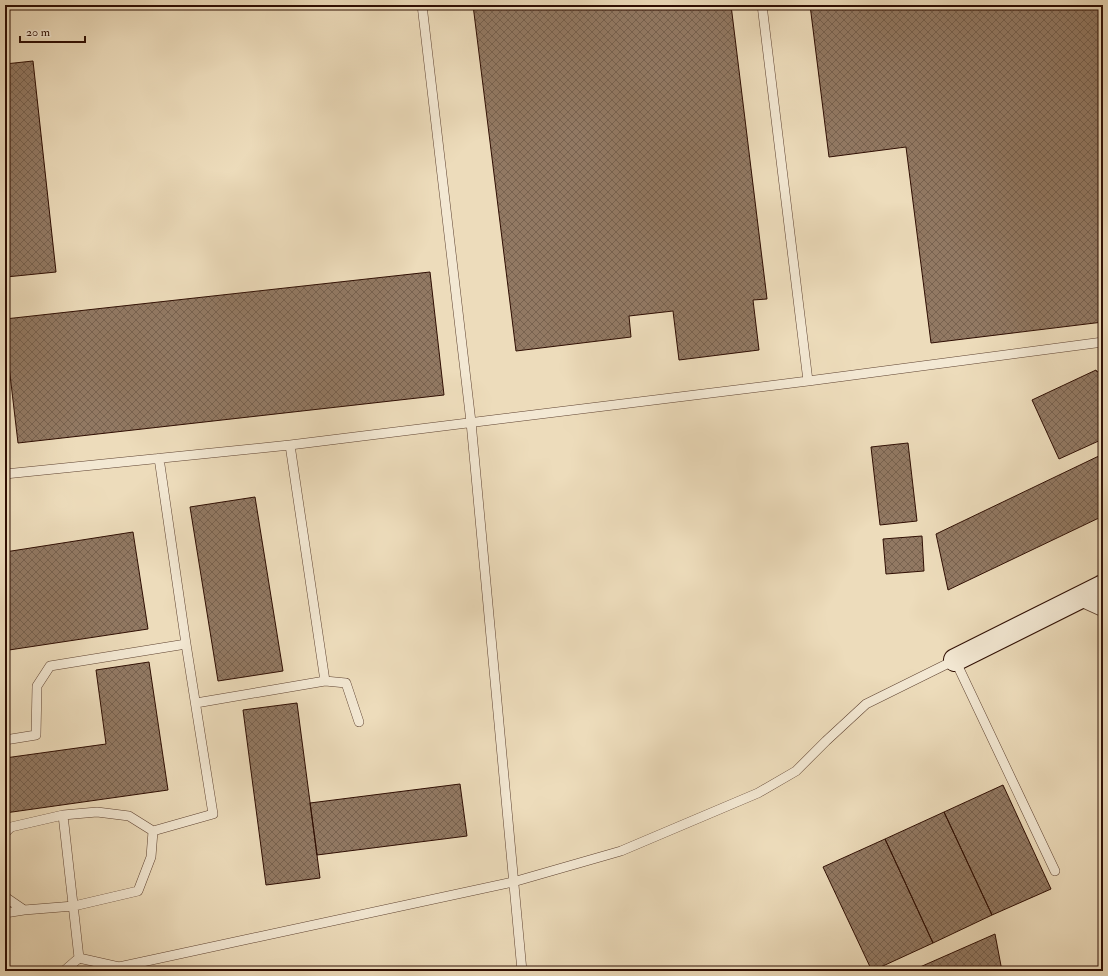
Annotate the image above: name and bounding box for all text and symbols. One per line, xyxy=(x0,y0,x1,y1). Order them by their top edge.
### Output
scale bar xyxy=(20,18,85,44)
text: 20 m xyxy=(26,25,51,40)

